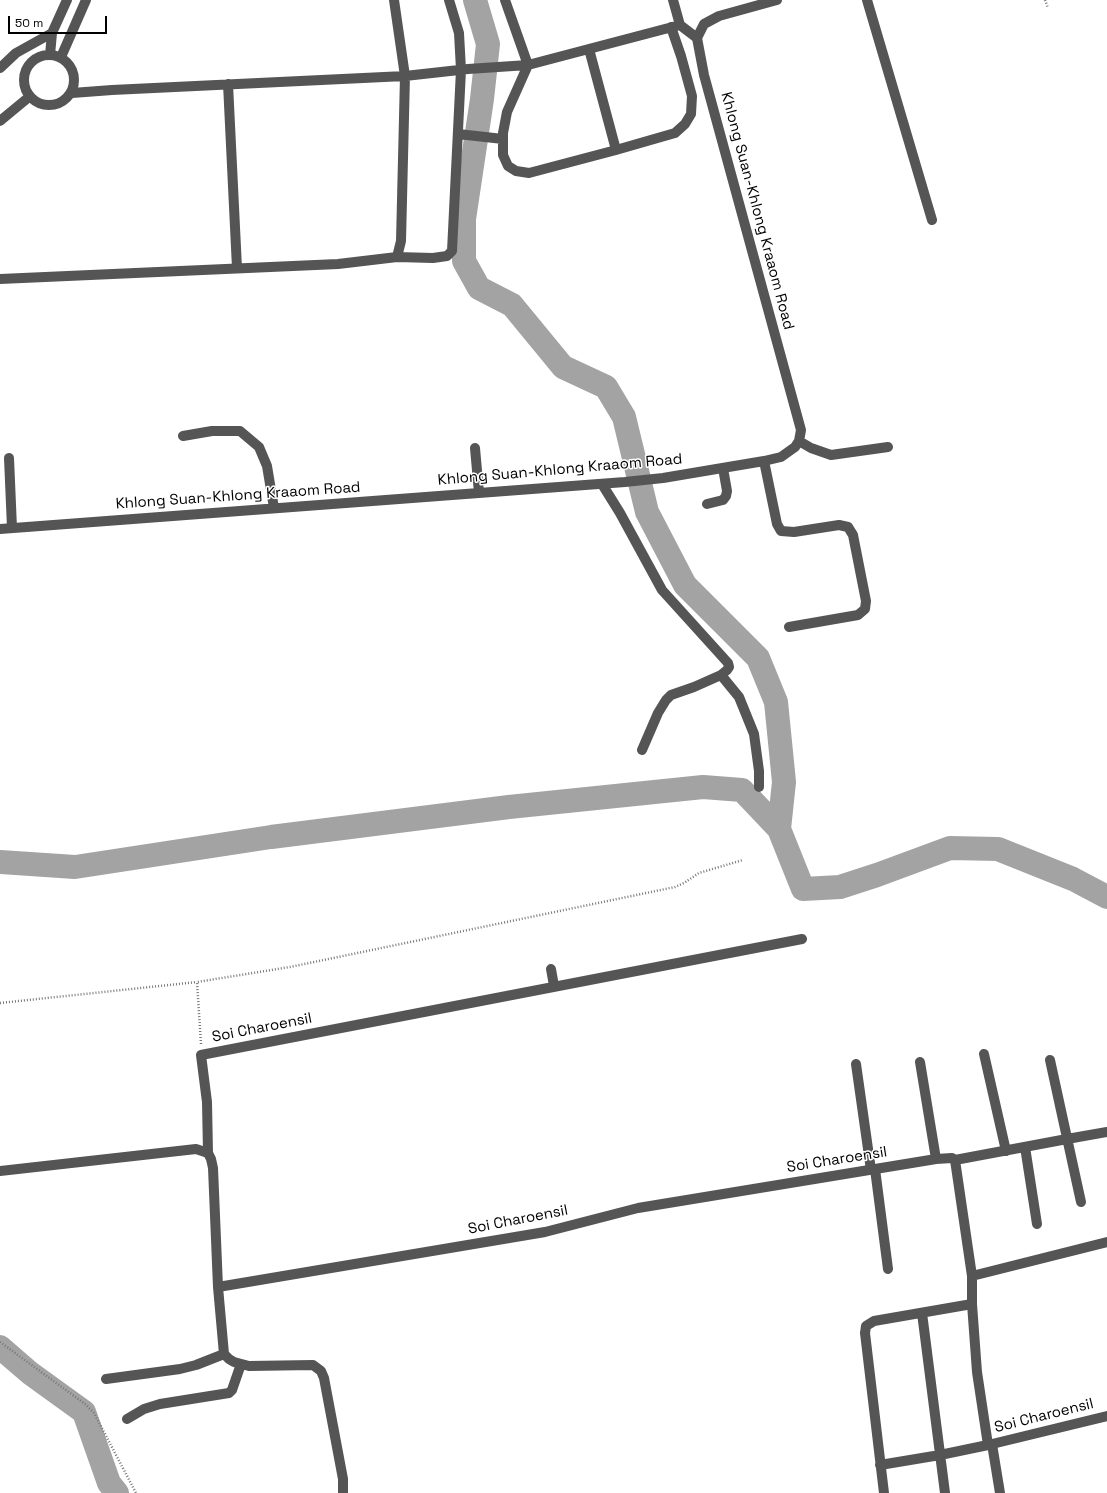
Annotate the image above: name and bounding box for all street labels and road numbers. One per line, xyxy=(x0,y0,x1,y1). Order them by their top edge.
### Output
street label: Khlong Suan-Khlong Kraaom Road xyxy=(717,90,797,332)
street label: Khlong Suan-Khlong Kraaom Road xyxy=(437,450,683,490)
street label: Khlong Suan-Khlong Kraaom Road xyxy=(115,478,361,514)
street label: Soi Charoensil xyxy=(210,1009,314,1047)
street label: Soi Charoensil xyxy=(786,1143,888,1177)
street label: Soi Charoensil xyxy=(466,1201,570,1239)
street label: Soi Charoensil xyxy=(993,1395,1095,1437)

